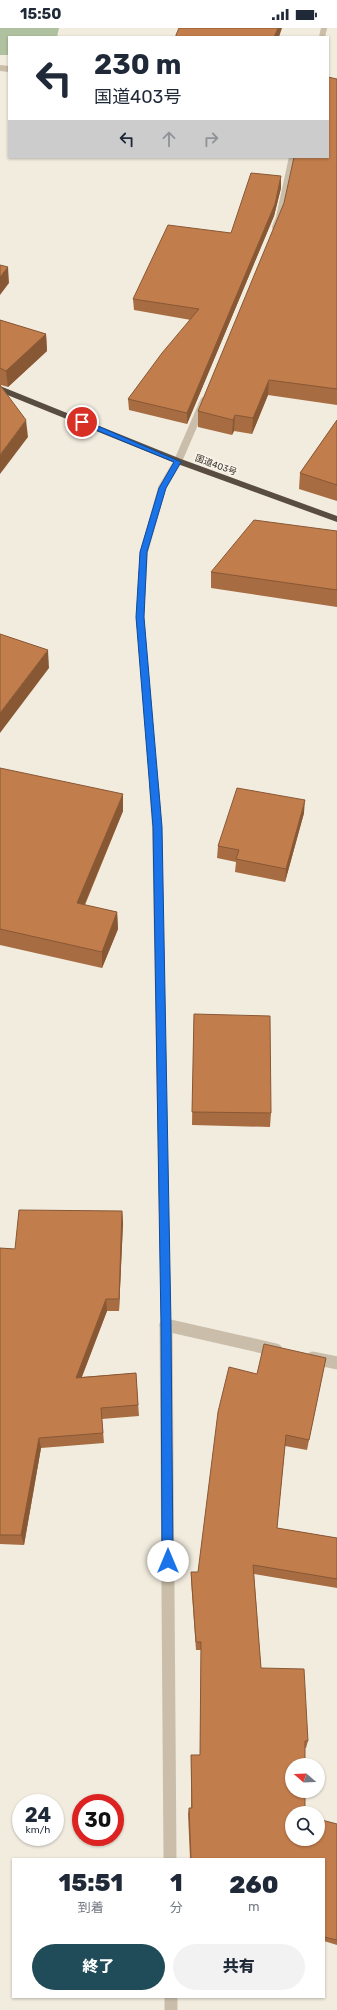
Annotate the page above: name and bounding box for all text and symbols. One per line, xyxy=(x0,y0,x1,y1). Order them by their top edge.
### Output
text: 15:50 xyxy=(20,5,61,23)
text: 230 m xyxy=(94,48,181,81)
icon: left xyxy=(28,52,80,104)
text: 国道403号 xyxy=(94,86,181,108)
icon: left xyxy=(116,128,138,150)
icon: ahead xyxy=(158,128,180,150)
icon: right xyxy=(200,128,222,150)
pin xyxy=(65,405,99,439)
icon: arrive xyxy=(71,411,93,433)
street label: 国道403号 xyxy=(194,453,238,477)
position arrow xyxy=(147,1540,189,1582)
north arrow xyxy=(285,1758,325,1798)
map controls xyxy=(285,1758,325,1846)
speed limit sign: 30 xyxy=(72,1794,124,1846)
text: 24 xyxy=(25,1803,51,1827)
button: search xyxy=(285,1806,325,1846)
text: km/h xyxy=(26,1824,50,1836)
text: 15:51 xyxy=(59,1869,123,1897)
text: 1 xyxy=(170,1869,183,1897)
text: 260 xyxy=(229,1871,278,1899)
text: m xyxy=(248,1899,260,1914)
text: 到着 xyxy=(78,1900,104,1915)
text: 分 xyxy=(170,1900,183,1915)
button: 終了 xyxy=(32,1944,165,1990)
button: 共有 xyxy=(173,1944,305,1990)

